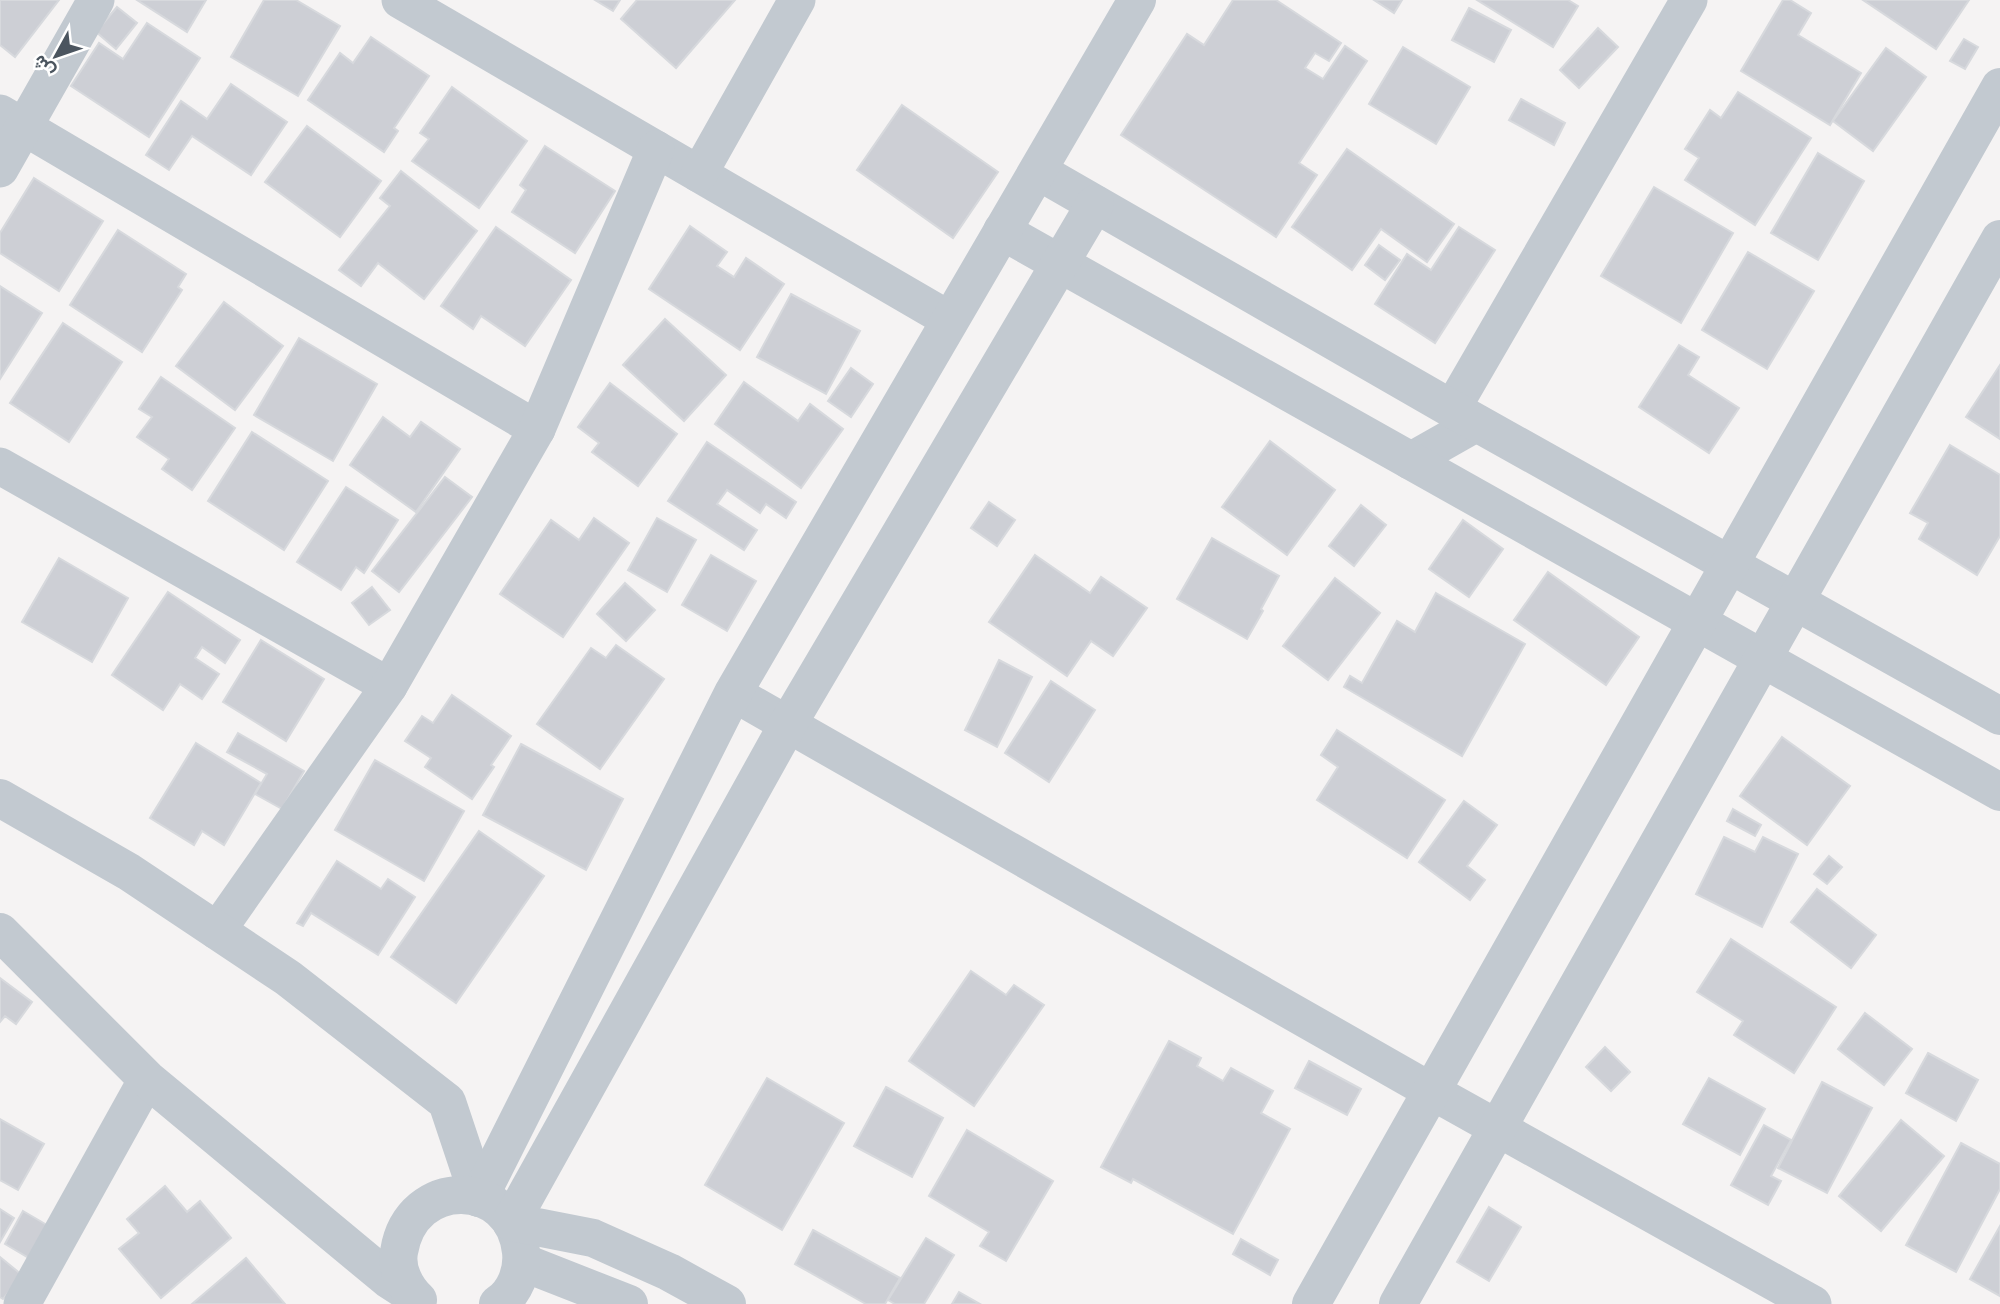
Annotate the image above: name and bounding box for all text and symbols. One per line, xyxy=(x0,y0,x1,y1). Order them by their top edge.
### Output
north arrow xyxy=(21,21,91,91)
text: ش xyxy=(27,50,60,83)

